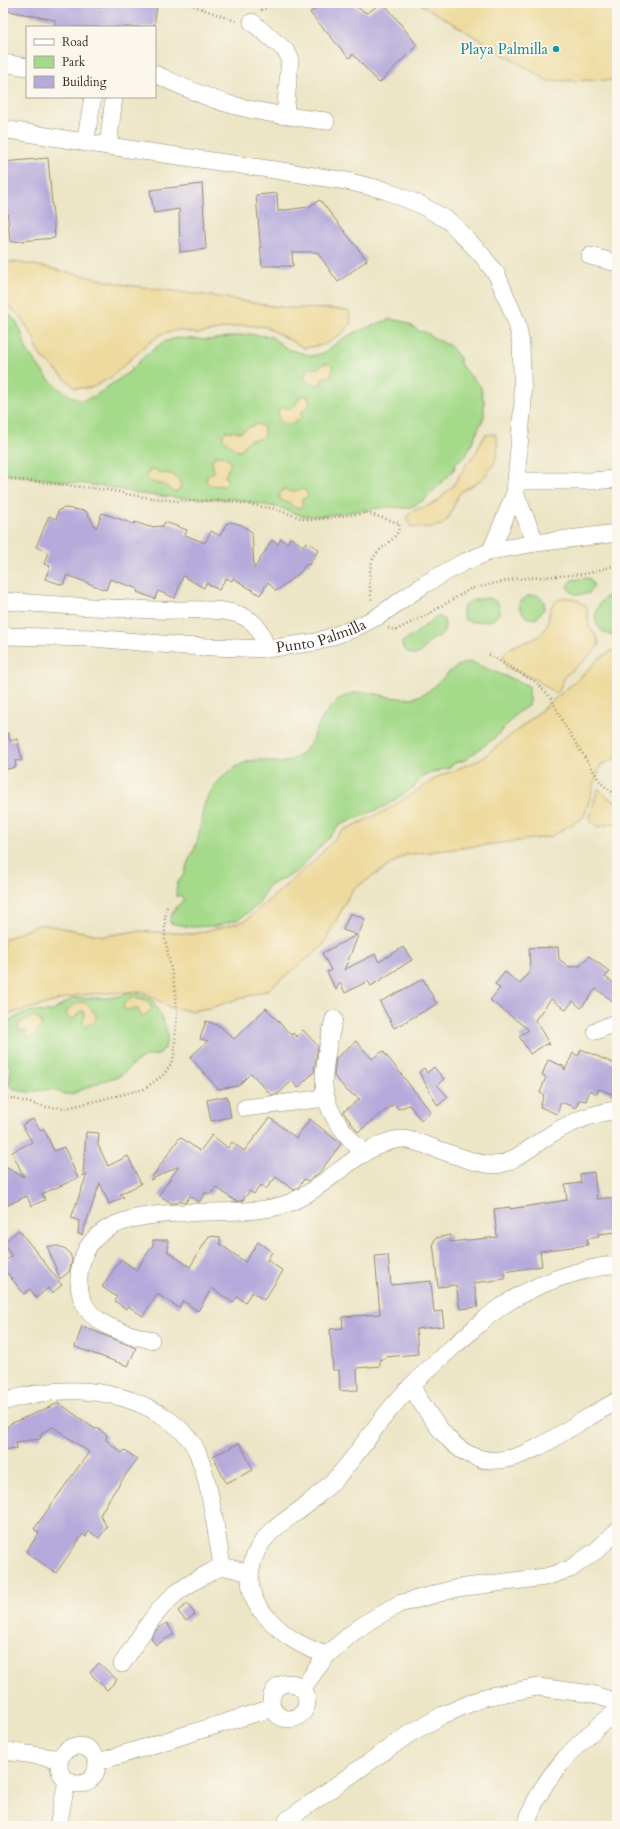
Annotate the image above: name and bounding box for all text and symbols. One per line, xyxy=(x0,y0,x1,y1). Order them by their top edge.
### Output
legend xyxy=(26,26,156,98)
text: Road xyxy=(62,34,89,50)
place label: Playa Palmilla xyxy=(460,39,549,59)
marker: Playa Palmilla xyxy=(551,44,561,54)
text: Park xyxy=(62,54,86,70)
text: Building xyxy=(62,74,107,90)
street label: Punto Palmilla xyxy=(275,614,370,657)

